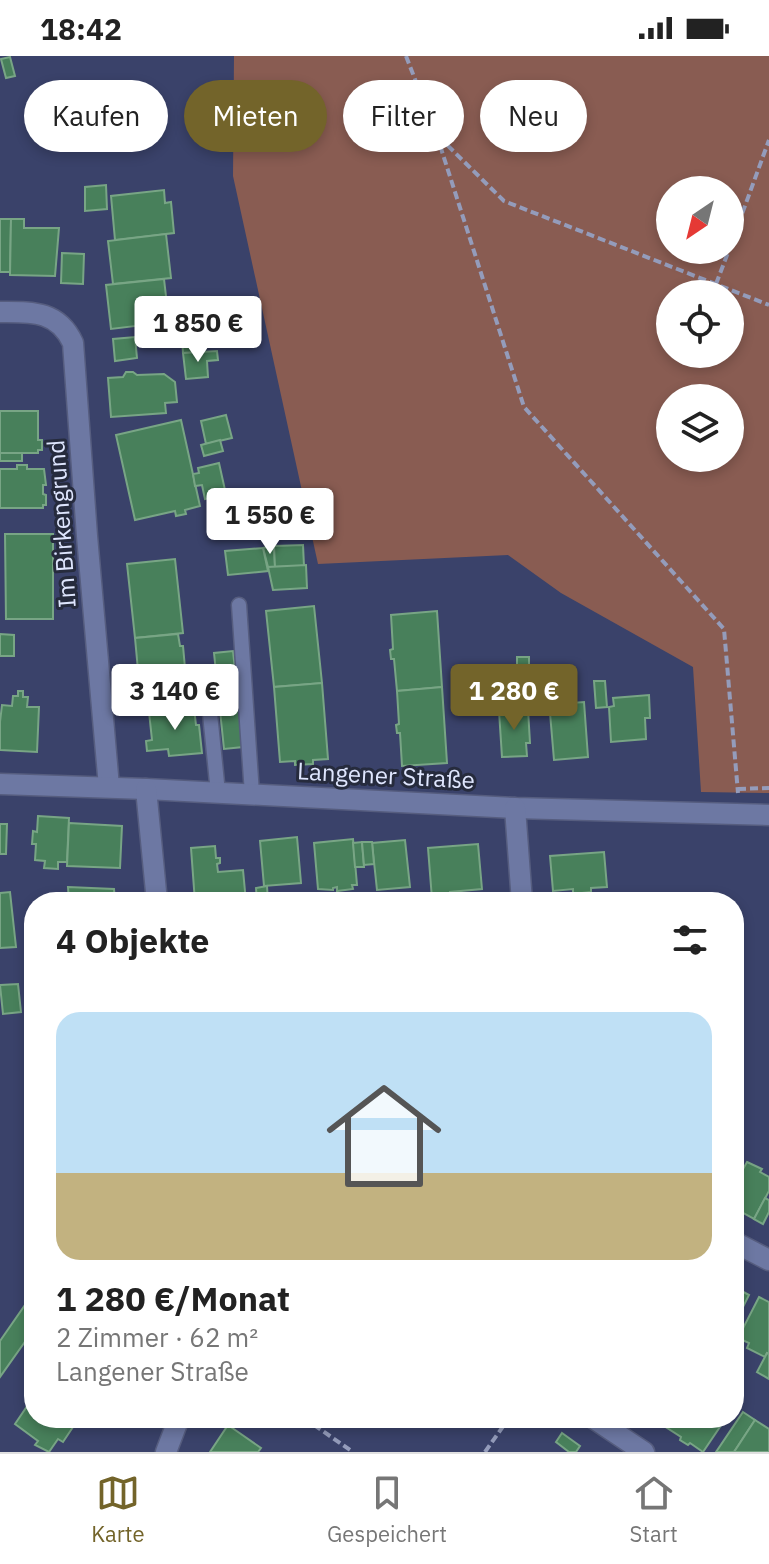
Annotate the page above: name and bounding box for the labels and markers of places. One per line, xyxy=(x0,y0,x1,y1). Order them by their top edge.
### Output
pin: 1 850 € xyxy=(124,296,272,364)
pin: 1 550 € xyxy=(196,488,344,556)
pin: 3 140 € xyxy=(101,664,249,732)
pin: 1 280 € xyxy=(440,664,588,732)

